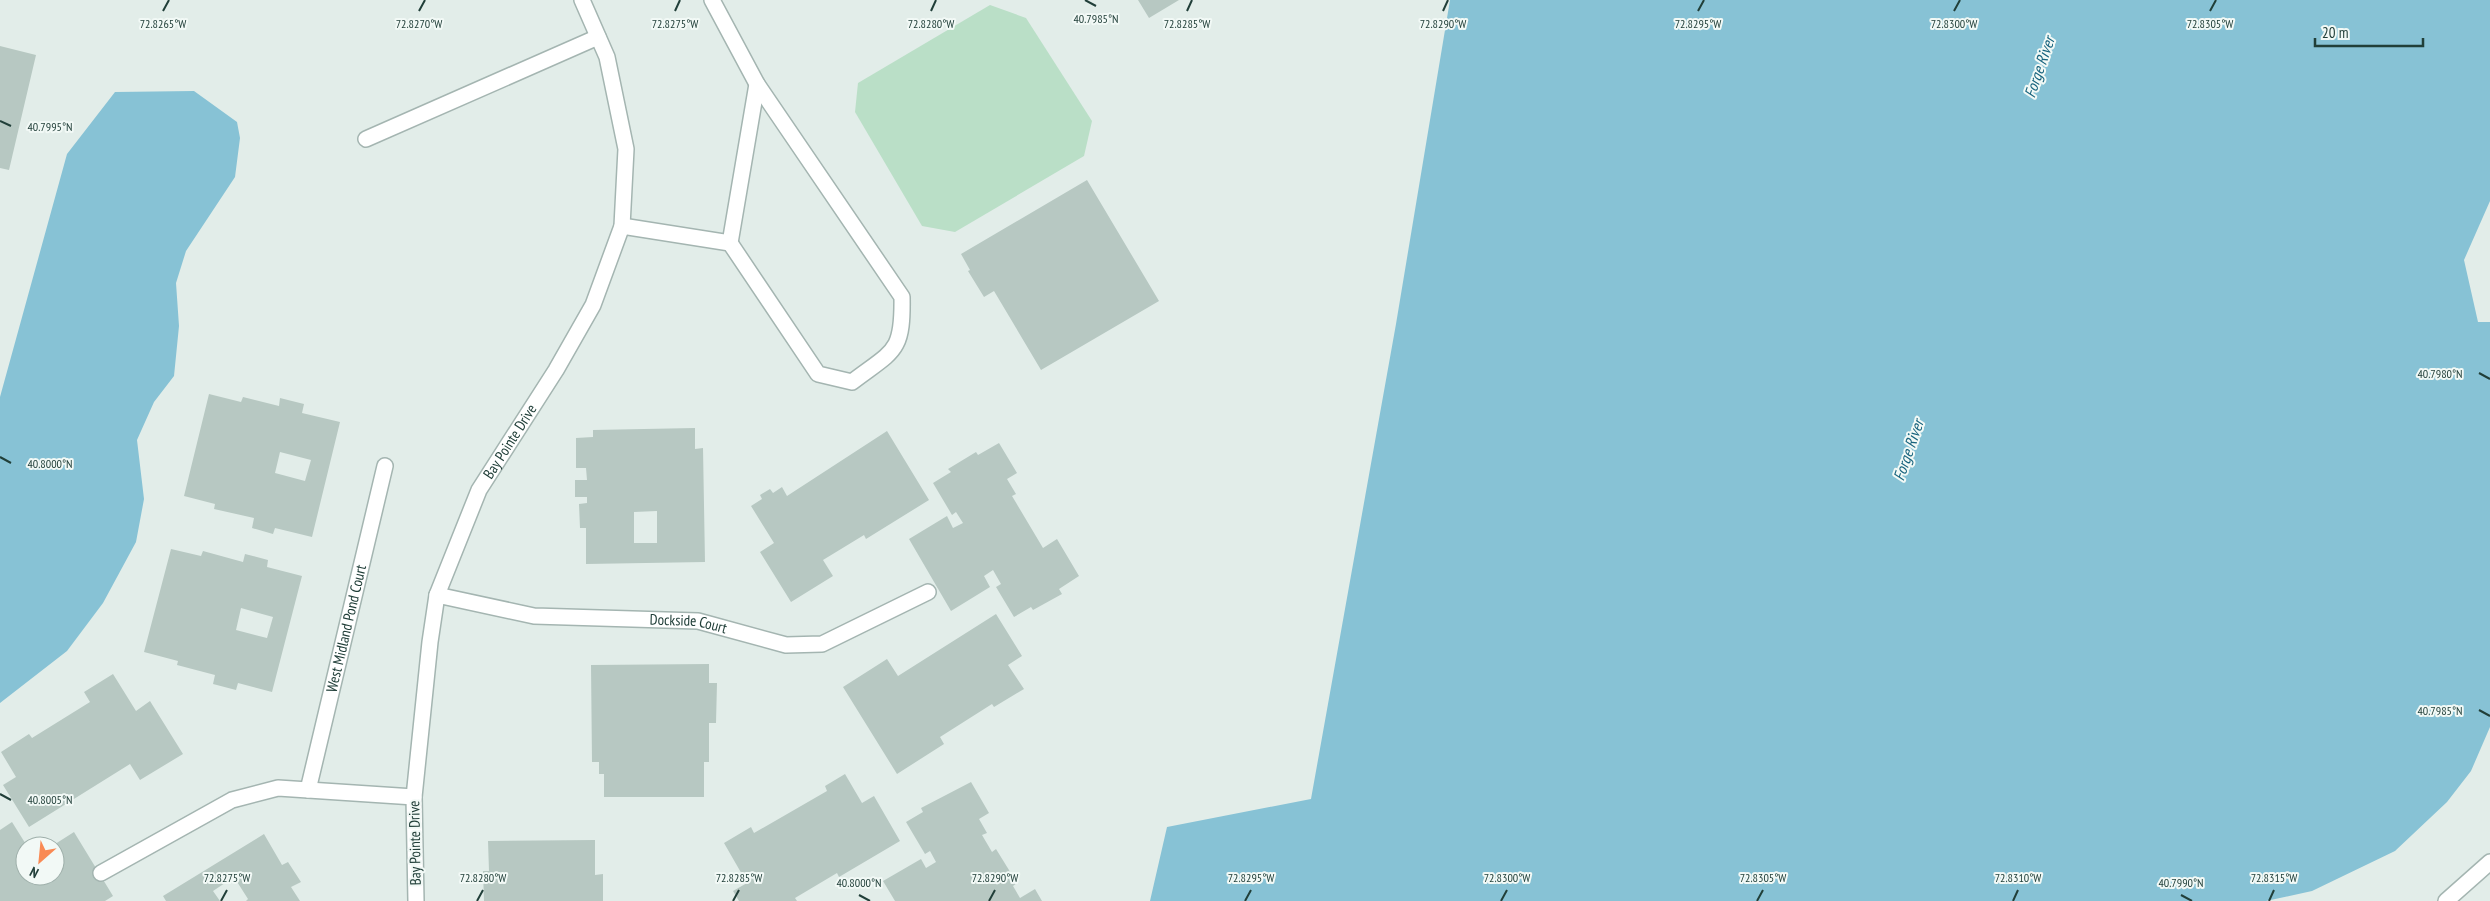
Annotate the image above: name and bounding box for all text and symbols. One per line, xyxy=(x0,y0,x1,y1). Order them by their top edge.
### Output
text: 40.7985°N xyxy=(1073,11,1119,26)
scale bar xyxy=(2315,15,2422,47)
text: 72.8265°W xyxy=(140,16,186,31)
text: 72.8270°W xyxy=(396,16,442,31)
text: 72.8275°W xyxy=(652,16,698,31)
text: 72.8280°W xyxy=(908,16,954,31)
text: 72.8285°W xyxy=(1164,16,1210,31)
text: 72.8290°W xyxy=(1420,16,1466,31)
text: 72.8295°W xyxy=(1675,16,1721,31)
text: 72.8300°W xyxy=(1931,16,1977,31)
text: 72.8305°W xyxy=(2187,16,2233,31)
text: 20 m xyxy=(2322,23,2348,42)
water label: Forge River xyxy=(2019,31,2060,100)
text: 40.7995°N xyxy=(27,119,73,134)
text: 40.7980°N xyxy=(2417,366,2463,381)
street label: Bay Pointe Drive xyxy=(479,400,541,482)
water label: Forge River xyxy=(1888,414,1929,483)
text: 40.8000°N xyxy=(27,456,73,471)
street label: West Midland Pond Court xyxy=(322,563,370,694)
street label: Dockside Court xyxy=(649,610,729,637)
text: 40.7985°N xyxy=(2417,703,2463,718)
text: 40.8005°N xyxy=(27,792,73,807)
street label: Bay Pointe Drive xyxy=(404,800,425,886)
north arrow xyxy=(15,836,65,886)
text: N xyxy=(27,863,42,882)
text: 72.8275°W xyxy=(204,870,250,885)
text: 72.8280°W xyxy=(460,870,506,885)
text: 72.8285°W xyxy=(716,870,762,885)
text: 72.8290°W xyxy=(972,870,1018,885)
text: 72.8295°W xyxy=(1228,870,1274,885)
text: 72.8300°W xyxy=(1484,870,1530,885)
text: 72.8305°W xyxy=(1740,870,1786,885)
text: 72.8310°W xyxy=(1995,870,2041,885)
text: 72.8315°W xyxy=(2251,870,2297,885)
text: 40.8000°N xyxy=(836,875,882,890)
text: 40.7990°N xyxy=(2158,875,2204,890)

